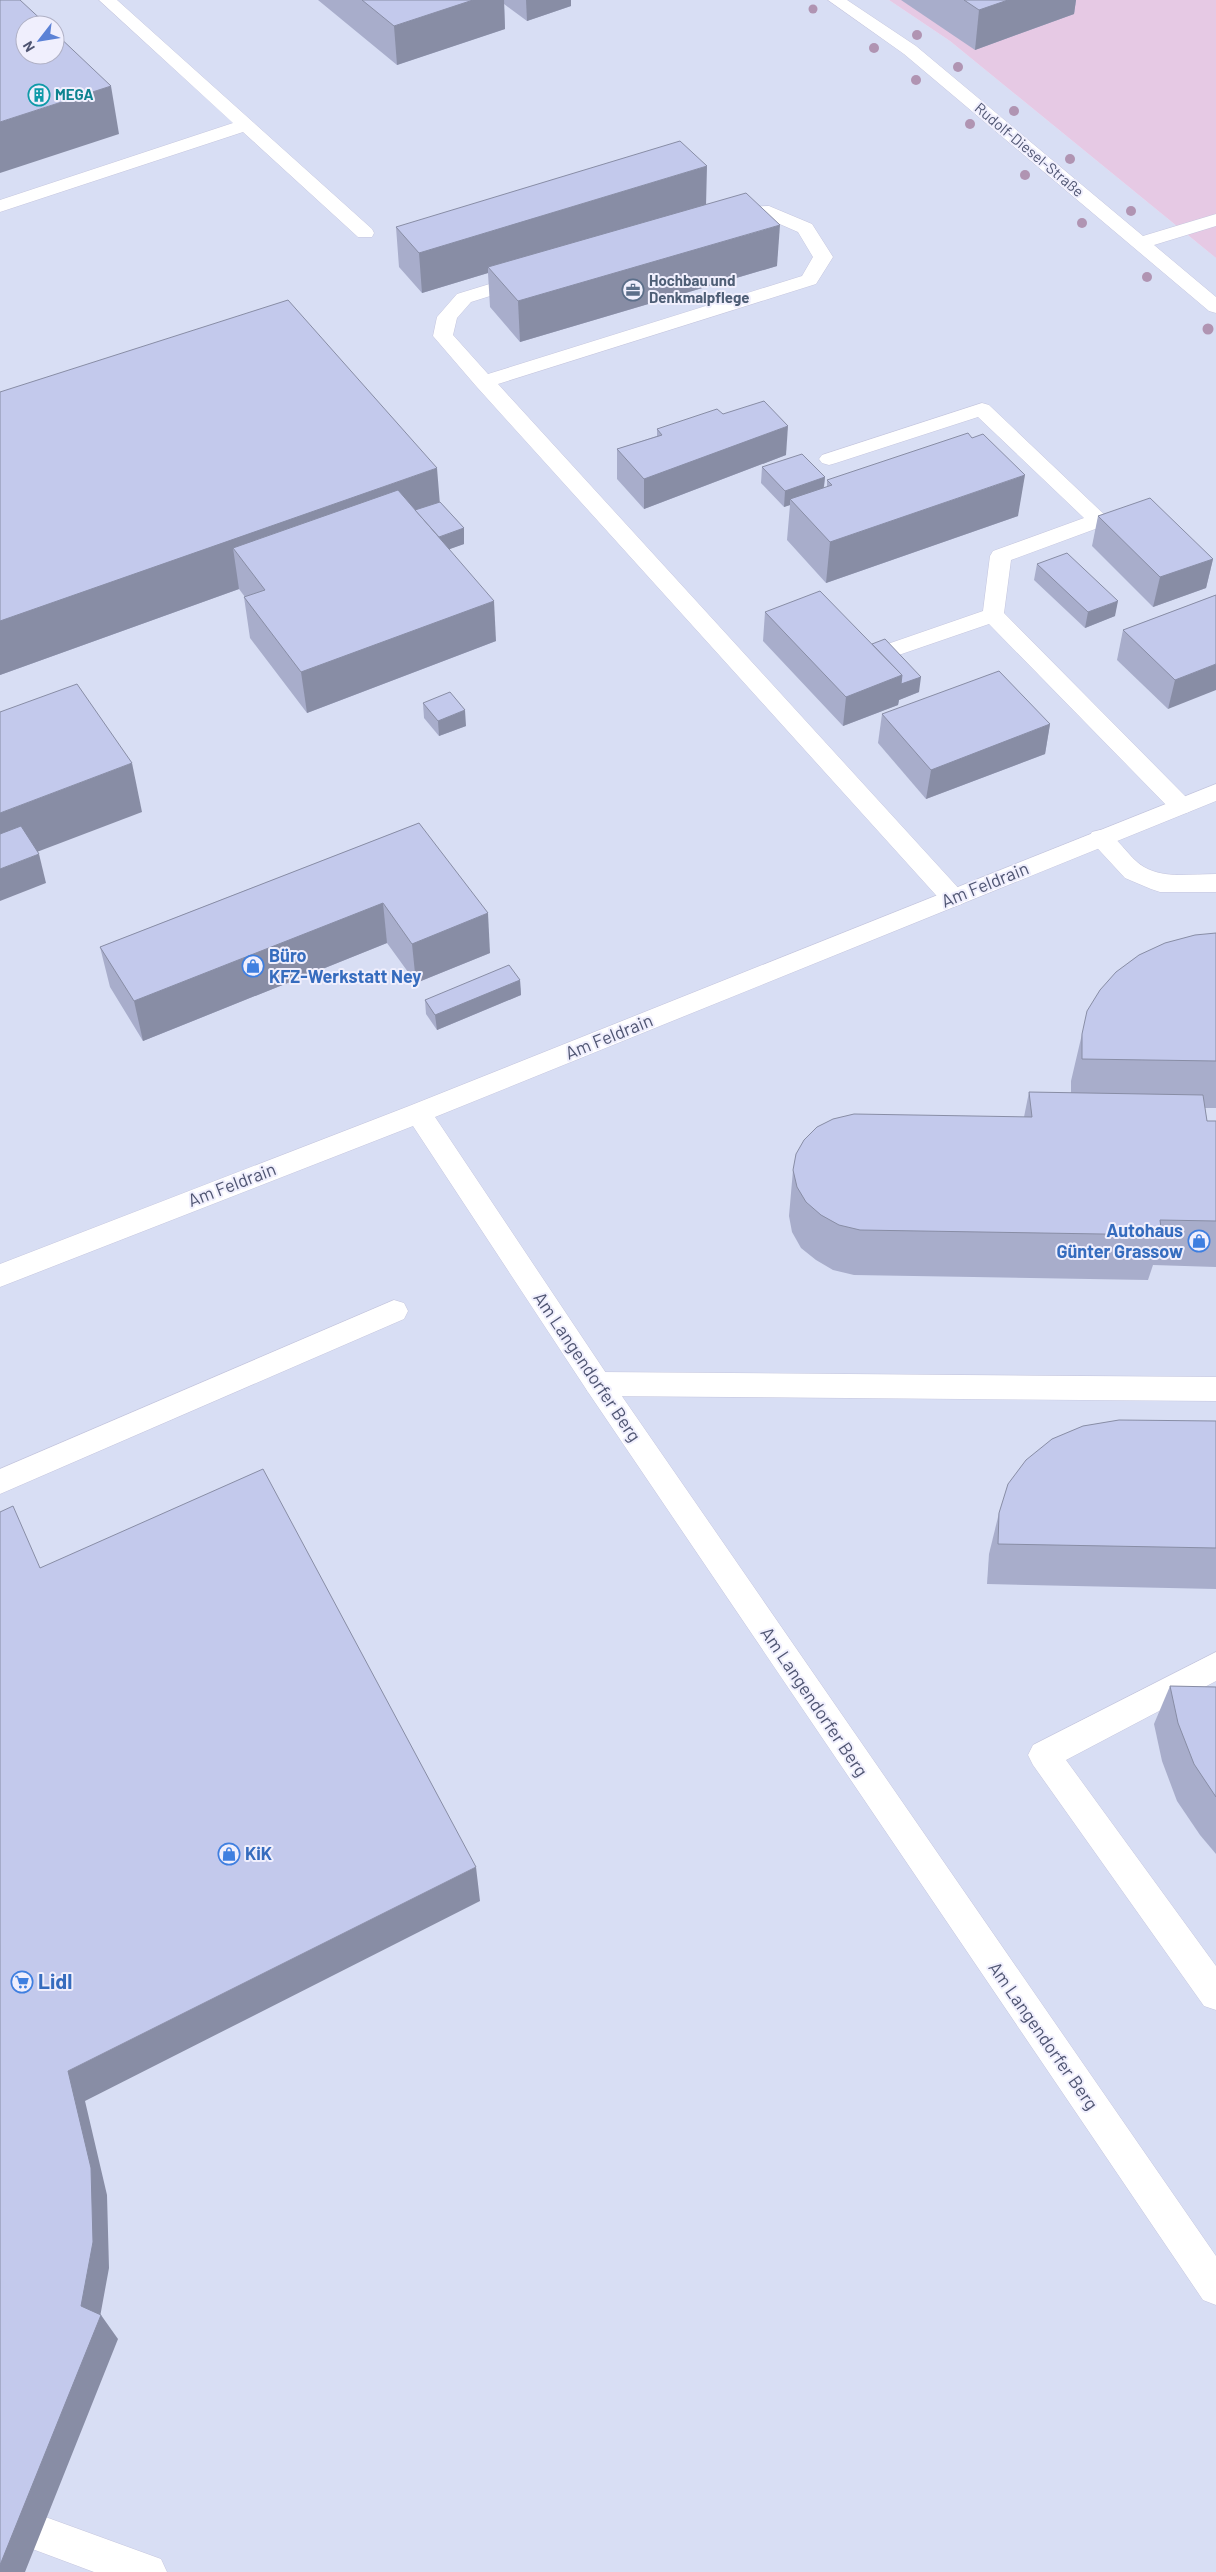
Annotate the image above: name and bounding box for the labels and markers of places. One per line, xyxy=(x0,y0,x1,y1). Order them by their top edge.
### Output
building icon: MEGA xyxy=(27,83,51,107)
place label: MEGA xyxy=(55,85,94,103)
place label: Hochbau und Denkmalpflege xyxy=(649,271,749,306)
office icon: Hochbau und Denkmalpflege xyxy=(621,278,645,302)
place label: Büro KFZ-Werkstatt Ney xyxy=(269,944,421,987)
shop icon: Büro KFZ-Werkstatt Ney xyxy=(241,954,265,978)
place label: Autohaus Günter Grassow xyxy=(1056,1219,1183,1262)
shop icon: Autohaus Günter Grassow xyxy=(1187,1229,1211,1253)
shop icon: KiK xyxy=(217,1842,241,1866)
place label: KiK xyxy=(245,1842,272,1864)
place label: Lidl xyxy=(38,1968,72,1993)
supermarket icon: Lidl xyxy=(10,1970,34,1994)

